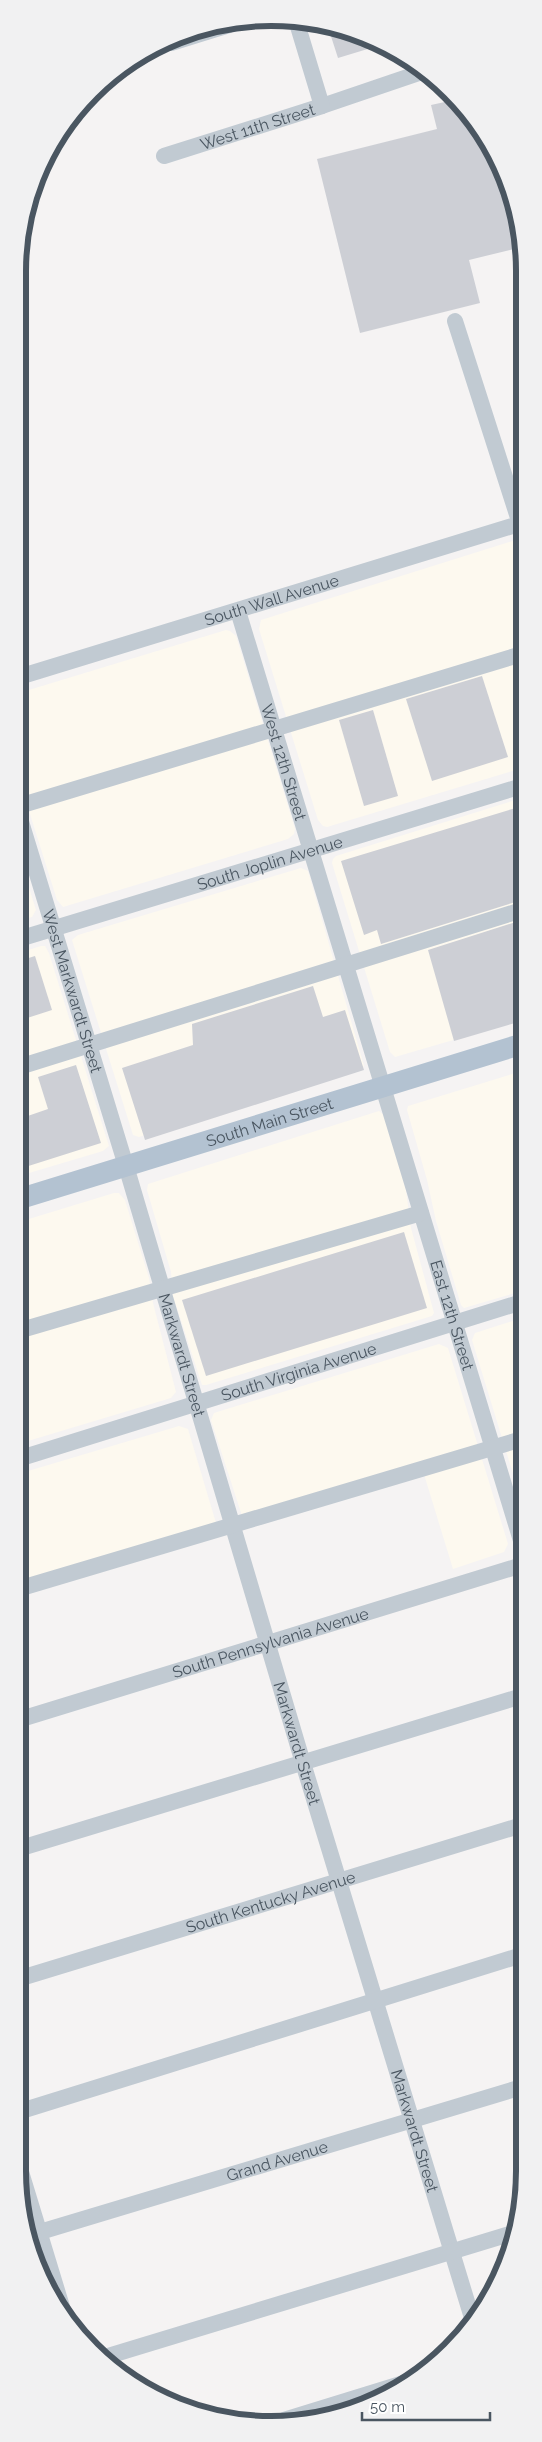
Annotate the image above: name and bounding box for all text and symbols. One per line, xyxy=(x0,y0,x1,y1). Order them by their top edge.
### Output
street label: West 11th Street xyxy=(198,99,318,153)
street label: South Wall Avenue xyxy=(202,570,341,629)
street label: West 12th Street xyxy=(257,702,311,823)
street label: South Joplin Avenue xyxy=(195,832,345,894)
street label: West Markwardt Street xyxy=(39,907,107,1076)
street label: South Main Street xyxy=(204,1093,336,1150)
street label: East 12th Street xyxy=(427,1258,478,1373)
street label: Markwardt Street xyxy=(155,1291,209,1419)
street label: South Virginia Avenue xyxy=(219,1338,379,1405)
street label: South Pennsylvania Avenue xyxy=(170,1603,371,1681)
street label: Markwardt Street xyxy=(270,1679,325,1808)
street label: South Kentucky Avenue xyxy=(183,1867,358,1937)
street label: Markwardt Street xyxy=(387,2067,443,2195)
street label: Grand Avenue xyxy=(224,2136,330,2185)
scale bar xyxy=(362,2390,490,2422)
text: 50 m xyxy=(370,2398,405,2416)

